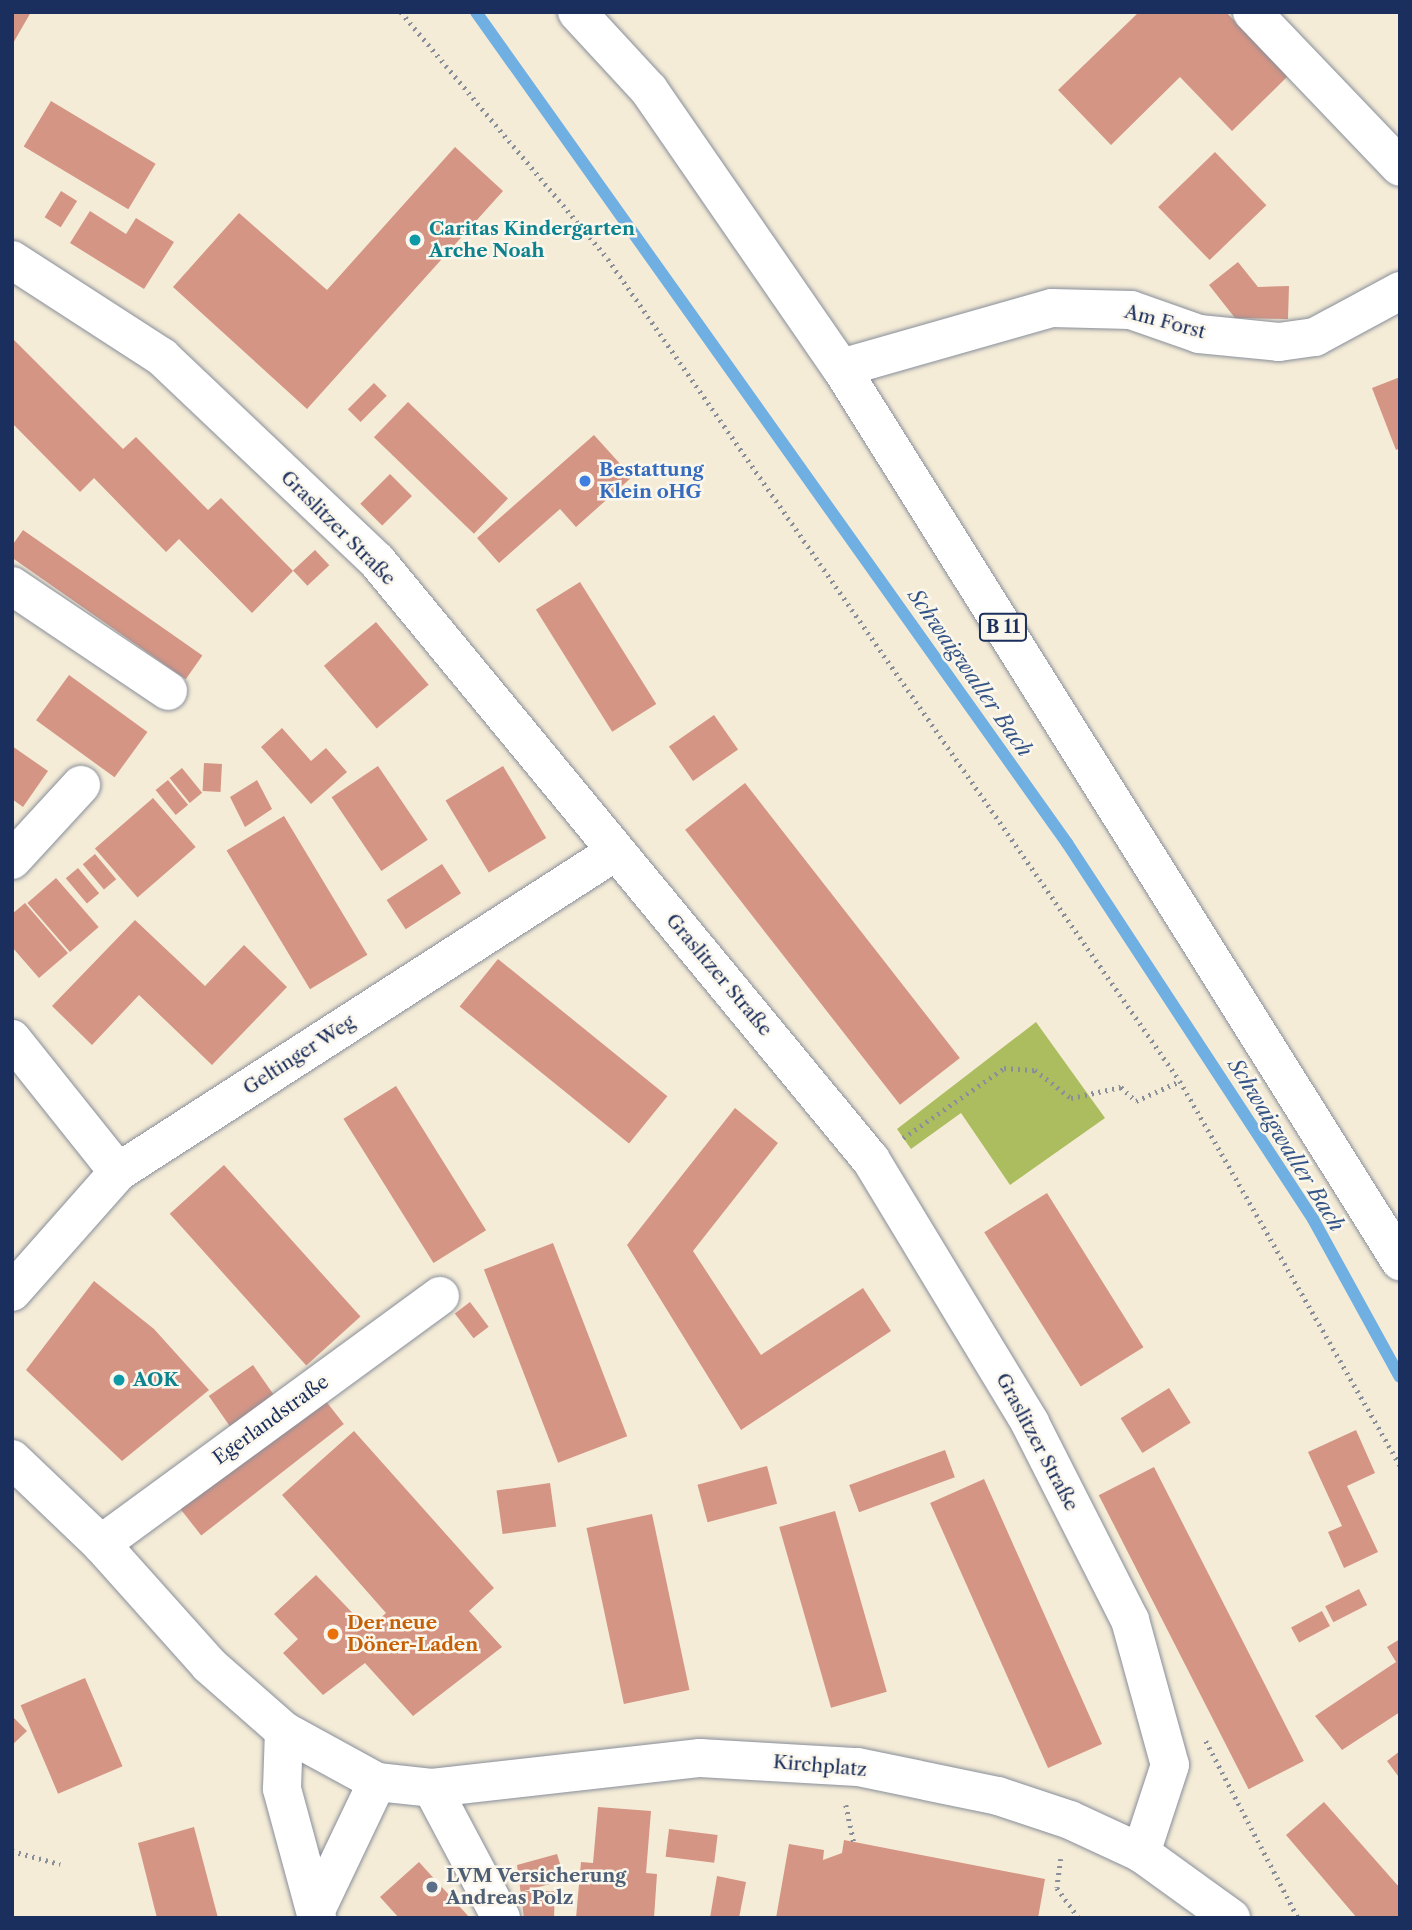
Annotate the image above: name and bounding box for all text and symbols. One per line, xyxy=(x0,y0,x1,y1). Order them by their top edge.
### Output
place label: Caritas Kindergarten Arche Noah xyxy=(429,218,635,262)
marker: Caritas Kindergarten Arche Noah xyxy=(407,232,423,248)
street label: Am Forst xyxy=(1122,300,1208,344)
place label: Bestattung Klein oHG xyxy=(599,459,704,503)
street label: Graslitzer Straße xyxy=(276,466,400,590)
marker: Bestattung Klein oHG xyxy=(577,473,593,489)
water label: Schwaigwaller Bach xyxy=(902,584,1038,762)
road number: B 11 xyxy=(978,612,1028,642)
street label: Graslitzer Straße xyxy=(661,909,777,1041)
street label: Geltinger Weg xyxy=(238,1010,360,1100)
water label: Schwaigwaller Bach xyxy=(1222,1054,1350,1236)
place label: AOK xyxy=(133,1369,178,1391)
street label: Graslitzer Straße xyxy=(991,1369,1083,1515)
street label: Egerlandstraße xyxy=(209,1370,333,1470)
marker: AOK xyxy=(111,1372,127,1388)
place label: Der neue Döner-Laden xyxy=(347,1612,478,1656)
marker: Der neue Döner-Laden xyxy=(325,1626,341,1642)
street label: Kirchplatz xyxy=(772,1751,868,1781)
place label: LVM Versicherung Andreas Polz xyxy=(446,1865,627,1909)
marker: LVM Versicherung Andreas Polz xyxy=(424,1879,440,1895)

